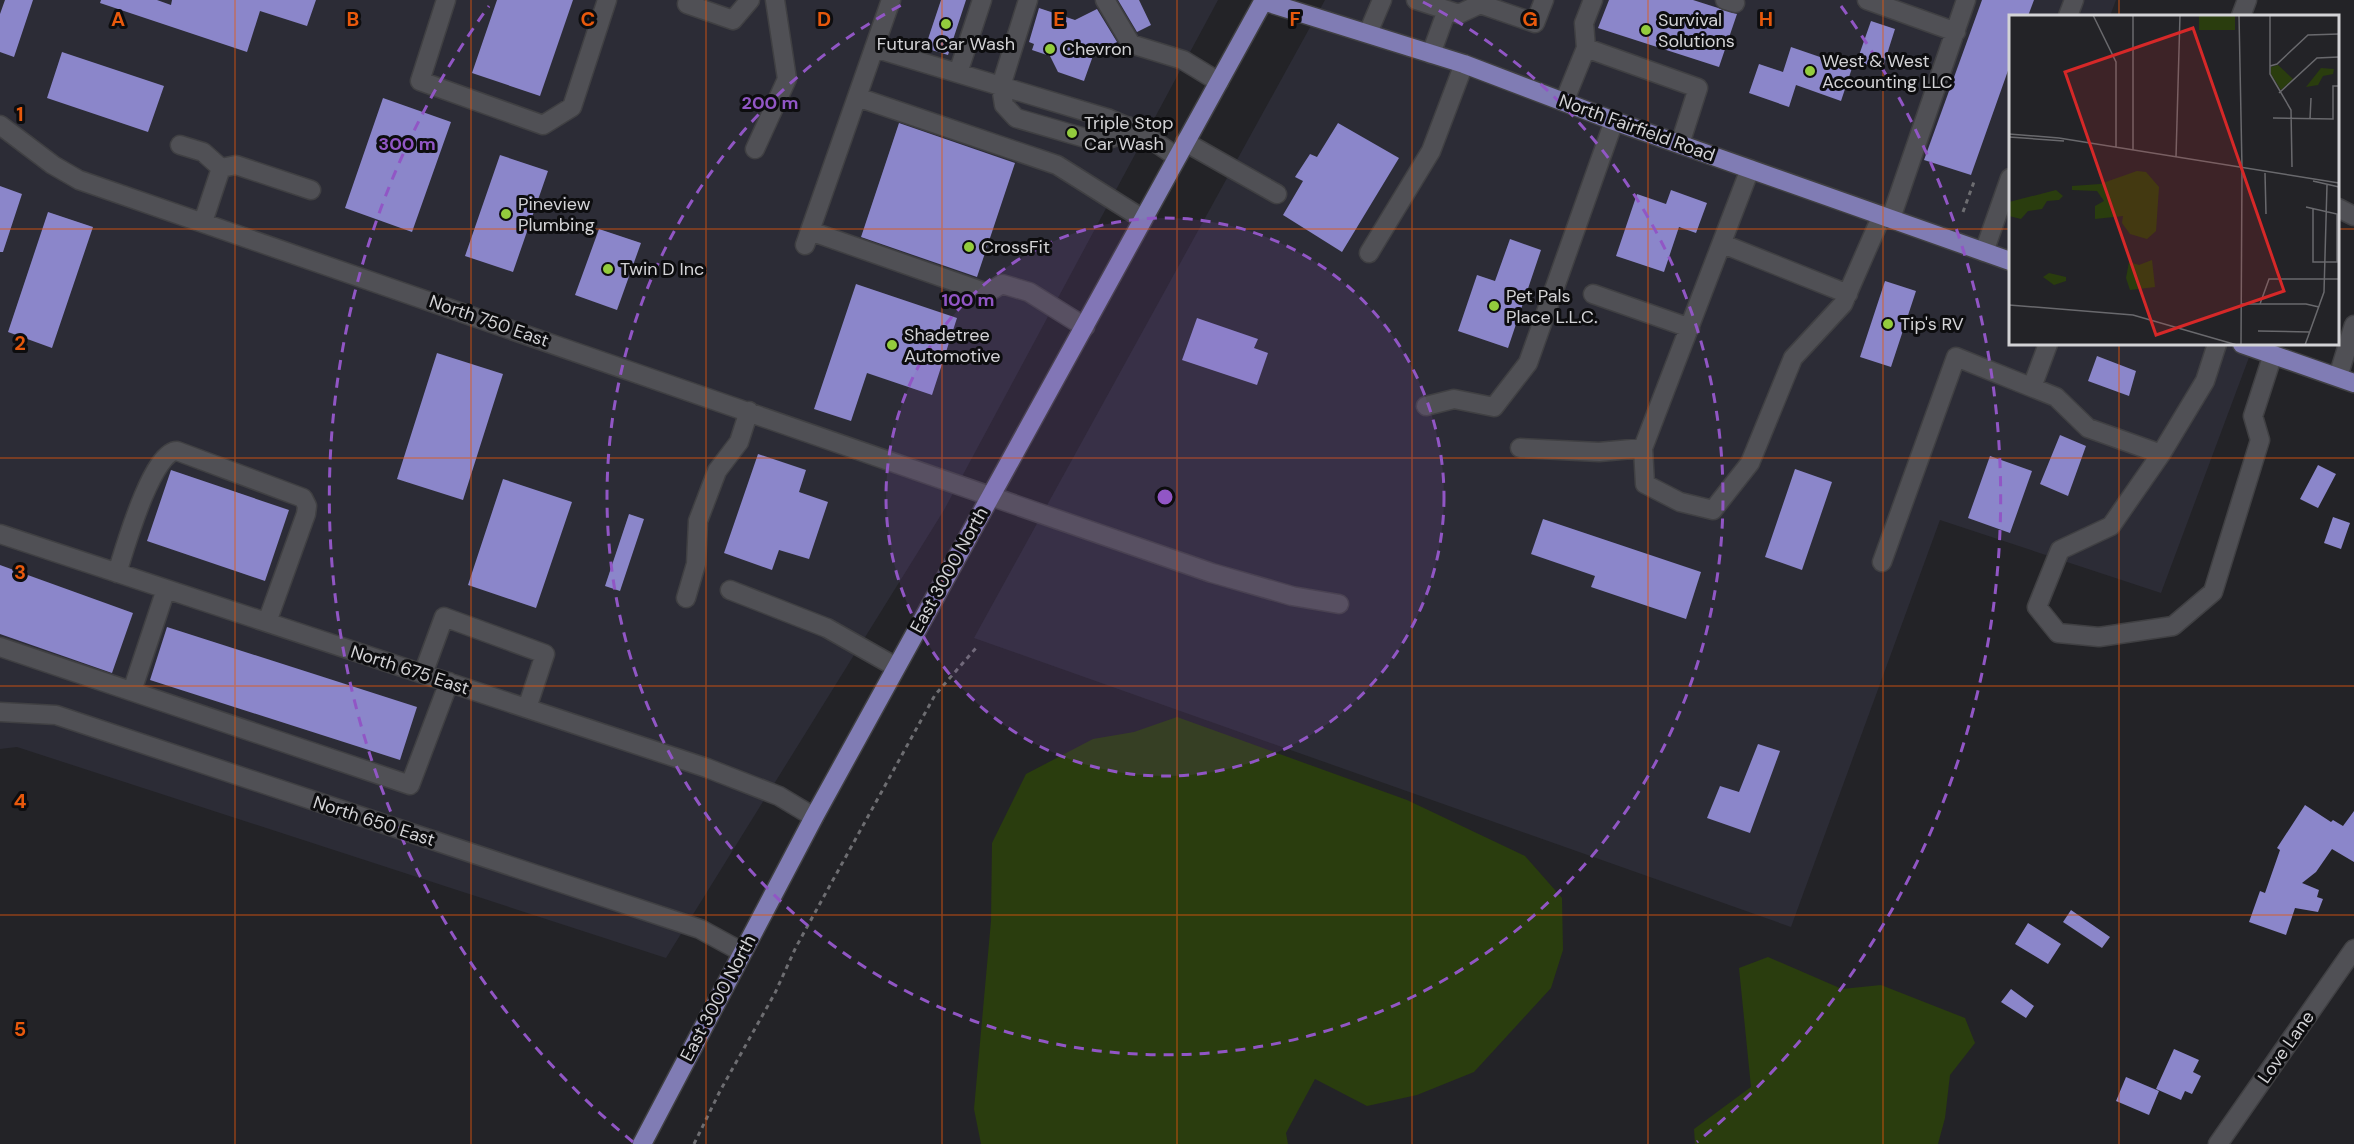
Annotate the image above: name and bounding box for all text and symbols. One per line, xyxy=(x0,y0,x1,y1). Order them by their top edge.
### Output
text: A xyxy=(111,6,125,32)
text: B xyxy=(347,6,359,32)
text: C xyxy=(581,6,595,32)
text: D xyxy=(817,6,831,32)
text: E xyxy=(1053,6,1065,32)
text: F xyxy=(1289,6,1301,32)
text: G xyxy=(1522,6,1538,32)
text: H xyxy=(1759,6,1773,32)
place label: Survival Solutions xyxy=(1658,8,1735,53)
inset map xyxy=(2009,15,2339,345)
marker: Futura Car Wash xyxy=(939,17,953,31)
marker: Survival Solutions xyxy=(1639,23,1653,37)
place label: Futura Car Wash xyxy=(877,32,1015,56)
place label: Chevron xyxy=(1062,37,1132,61)
marker: Chevron xyxy=(1043,42,1057,56)
place label: West & West Accounting LLC xyxy=(1822,49,1953,94)
marker: West & West Accounting LLC xyxy=(1803,64,1817,78)
street label: North Fairfield Road xyxy=(1556,89,1718,167)
text: 200 m xyxy=(742,91,798,115)
text: 1 xyxy=(16,101,24,127)
place label: Triple Stop Car Wash xyxy=(1084,111,1174,156)
marker: Triple Stop Car Wash xyxy=(1065,126,1079,140)
text: 300 m xyxy=(378,132,436,156)
place label: Pineview Plumbing xyxy=(518,192,595,237)
marker: Pineview Plumbing xyxy=(499,207,513,221)
place label: CrossFit xyxy=(981,235,1050,259)
marker: CrossFit xyxy=(962,240,976,254)
place label: Twin D Inc xyxy=(620,257,704,281)
marker: Twin D Inc xyxy=(601,262,615,276)
place label: Pet Pals Place L.L.C. xyxy=(1506,284,1598,329)
text: 100 m xyxy=(941,288,995,312)
street label: North 750 East xyxy=(426,289,552,353)
marker: Pet Pals Place L.L.C. xyxy=(1487,299,1501,313)
place label: Tip's RV xyxy=(1900,312,1964,336)
marker: Tip's RV xyxy=(1881,317,1895,331)
place label: Shadetree Automotive xyxy=(904,323,1001,368)
text: 2 xyxy=(14,330,26,356)
marker: Shadetree Automotive xyxy=(885,338,899,352)
centre of rings xyxy=(1155,487,1175,507)
street label: East 3000 North xyxy=(905,503,993,637)
text: 3 xyxy=(14,559,26,585)
street label: North 675 East xyxy=(348,640,472,700)
text: 4 xyxy=(14,788,27,814)
street label: North 650 East xyxy=(310,790,438,852)
street label: East 3000 North xyxy=(675,931,761,1065)
street label: Love Lane xyxy=(2252,1006,2320,1088)
text: 5 xyxy=(14,1016,26,1042)

